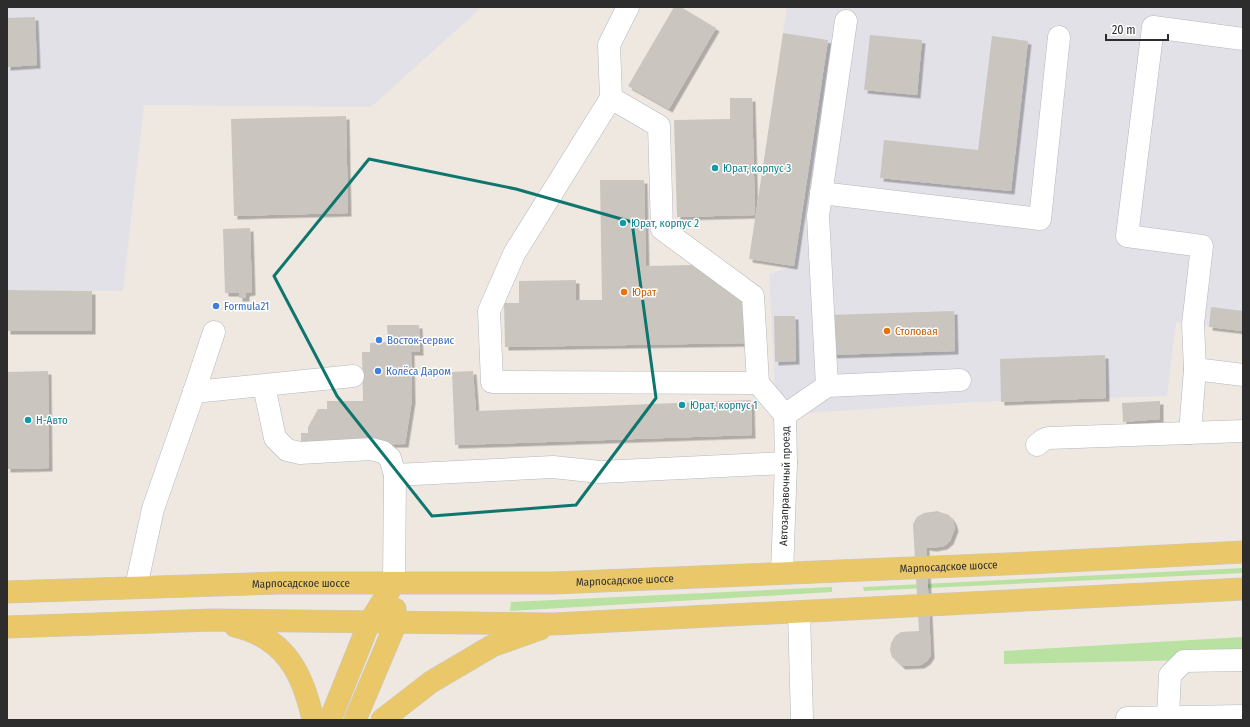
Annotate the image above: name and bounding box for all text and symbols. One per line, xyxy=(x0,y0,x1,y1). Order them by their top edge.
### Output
scale bar xyxy=(1106,16,1168,42)
text: 20 m xyxy=(1112,23,1136,37)
place label: Юрат, корпус 3 xyxy=(723,162,791,175)
marker: Юрат, корпус 3 xyxy=(710,163,720,173)
place label: Юрат, корпус 2 xyxy=(631,217,699,230)
marker: Юрат, корпус 2 xyxy=(618,218,628,228)
place label: Юрат xyxy=(632,286,657,299)
marker: Юрат xyxy=(619,287,629,297)
place label: Formula21 xyxy=(224,300,269,313)
marker: Formula21 xyxy=(211,301,221,311)
place label: Столовая xyxy=(895,325,938,338)
marker: Столовая xyxy=(882,326,892,336)
place label: Восток-сервис xyxy=(387,334,455,347)
marker: Восток-сервис xyxy=(374,335,384,345)
place label: Колёса Даром xyxy=(386,365,451,378)
marker: Колёса Даром xyxy=(373,366,383,376)
place label: Юрат, корпус 1 xyxy=(690,399,758,412)
marker: Юрат, корпус 1 xyxy=(677,400,687,410)
place label: Н-Авто xyxy=(36,414,68,427)
marker: Н-Авто xyxy=(23,415,33,425)
street label: Автозаправочный проезд xyxy=(776,426,793,546)
street label: Марпосадское шоссе xyxy=(899,558,998,575)
street label: Марпосадское шоссе xyxy=(576,571,674,589)
street label: Марпосадское шоссе xyxy=(252,576,350,590)

